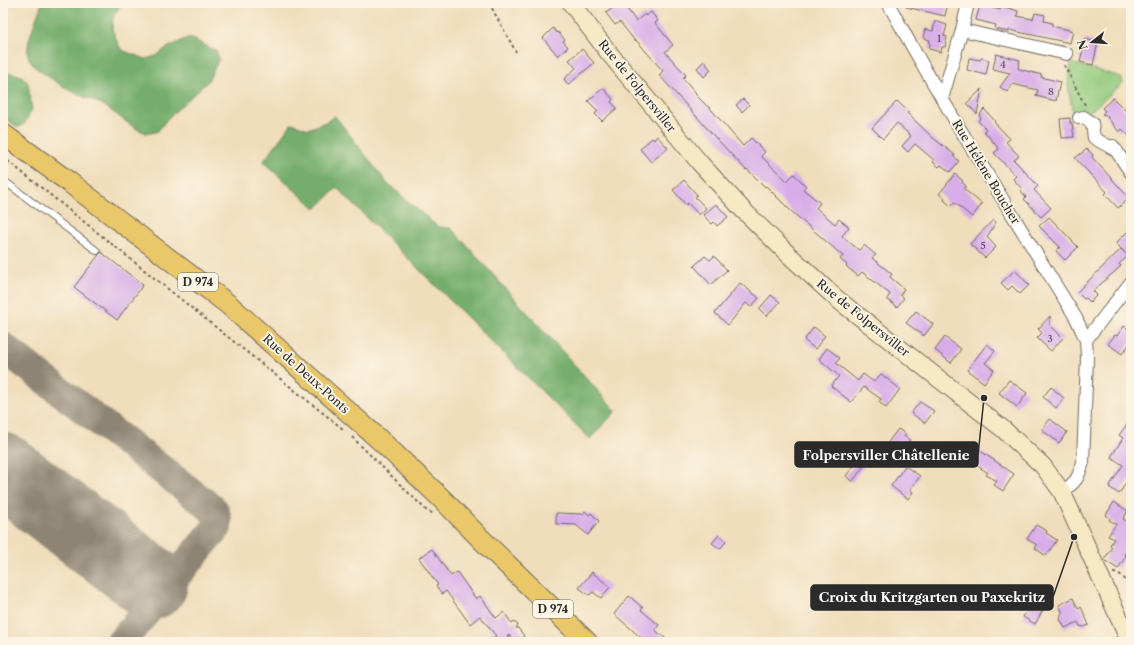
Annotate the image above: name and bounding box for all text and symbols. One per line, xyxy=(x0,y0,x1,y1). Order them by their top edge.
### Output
north arrow xyxy=(1072,22,1112,62)
house number: 1 xyxy=(937,32,942,45)
street label: Rue de Folpersviller xyxy=(595,36,679,135)
text: N xyxy=(1074,38,1091,52)
house number: 4 xyxy=(1000,58,1006,71)
house number: 8 xyxy=(1048,85,1054,98)
street label: Rue Hélène Boucher xyxy=(949,117,1024,227)
house number: 5 xyxy=(980,239,986,252)
road number: D 974 xyxy=(178,273,218,291)
street label: Rue de Folpersviller xyxy=(814,276,913,360)
street label: Rue de Deux-Ponts xyxy=(260,331,353,416)
house number: 3 xyxy=(1047,332,1053,345)
callout: Folpersviller Châtellenie xyxy=(795,442,978,467)
text: Folpersviller Châtellenie xyxy=(802,447,970,463)
callout: Croix du Kritzgarten ou Paxekritz xyxy=(811,585,1053,610)
text: Croix du Kritzgarten ou Paxekritz xyxy=(819,589,1045,605)
road number: D 974 xyxy=(533,600,573,618)

